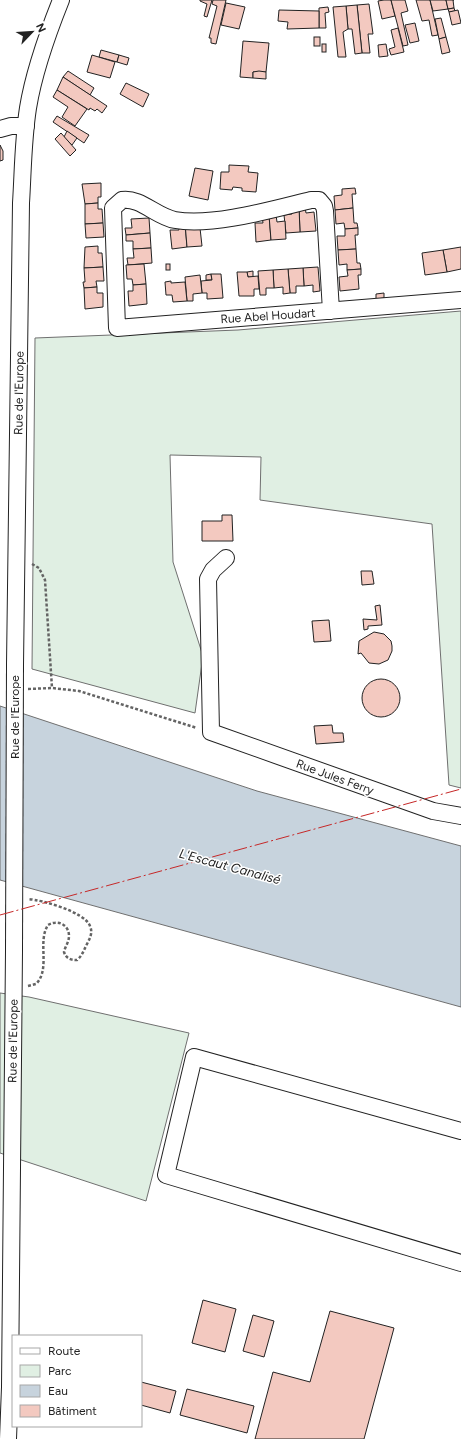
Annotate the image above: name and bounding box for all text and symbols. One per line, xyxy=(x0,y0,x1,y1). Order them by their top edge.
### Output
north arrow xyxy=(12,12,52,52)
text: N xyxy=(33,21,48,35)
street label: Rue Abel Houdart xyxy=(220,306,317,326)
street label: Rue de l'Europe xyxy=(11,351,27,435)
street label: Rue de l'Europe xyxy=(8,675,22,759)
street label: Rue Jules Ferry xyxy=(294,756,376,798)
water label: L'Escaut Canalisé xyxy=(178,846,282,887)
street label: Rue de l'Europe xyxy=(5,999,21,1083)
legend xyxy=(12,1335,142,1427)
text: Route xyxy=(48,1344,81,1358)
text: Parc xyxy=(48,1364,72,1378)
text: Eau xyxy=(48,1384,68,1398)
text: Bâtiment xyxy=(48,1404,97,1418)

